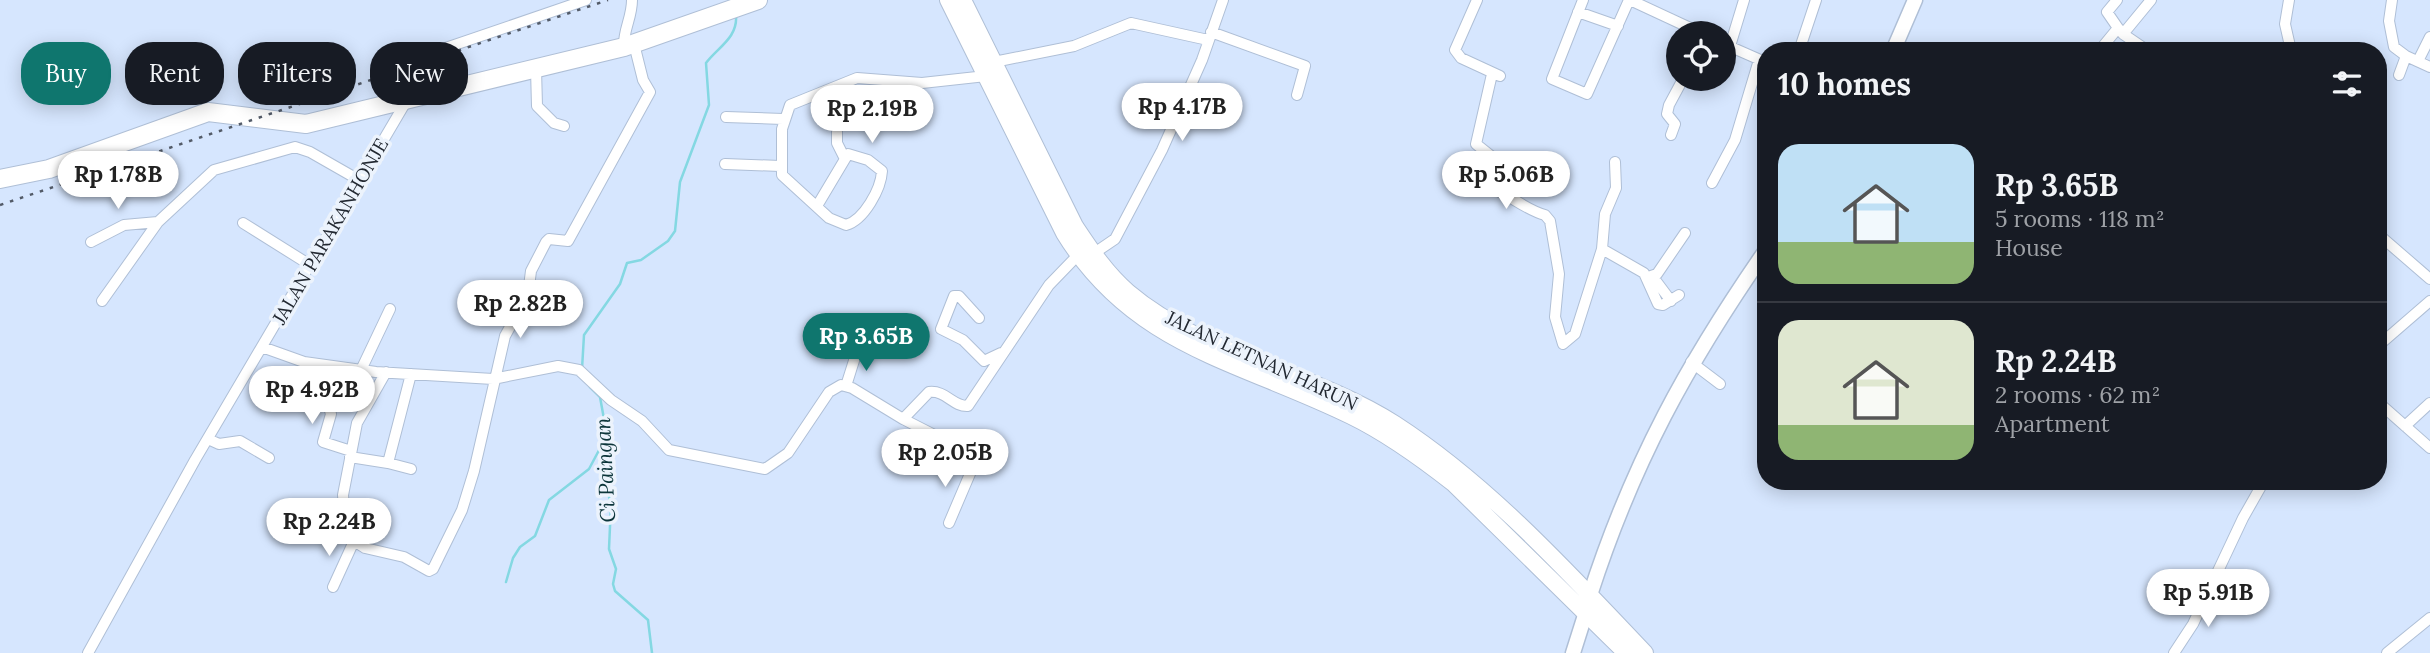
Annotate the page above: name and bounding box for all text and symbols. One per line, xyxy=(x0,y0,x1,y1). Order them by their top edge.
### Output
map controls xyxy=(1666,21,1736,91)
button: locate xyxy=(1666,21,1736,91)
chip: Buy xyxy=(21,42,111,105)
chip: Rent xyxy=(125,42,224,105)
chip: Filters xyxy=(238,42,356,105)
chip: New xyxy=(370,42,468,105)
text: 10 homes xyxy=(1778,65,1911,103)
icon: filters xyxy=(2328,65,2366,103)
pin: Rp 4.17B xyxy=(1110,83,1254,143)
pin: Rp 2.19B xyxy=(800,86,944,145)
text: Rp 4.17B xyxy=(1138,91,1226,120)
text: Rp 2.19B xyxy=(827,93,917,122)
street label: JALAN PARAKANHONJE xyxy=(266,134,393,329)
pin: Rp 1.78B xyxy=(46,152,190,211)
pin: Rp 5.06B xyxy=(1434,152,1578,211)
text: Rp 1.78B xyxy=(74,159,162,188)
text: Rp 5.06B xyxy=(1458,159,1554,188)
text: Rp 3.65B xyxy=(1995,166,2118,204)
icon: home xyxy=(1834,172,1918,256)
text: 5 rooms · 118 m² xyxy=(1995,204,2165,233)
text: House xyxy=(1995,233,2063,262)
pin: Rp 2.82B xyxy=(448,280,592,340)
text: Rp 2.82B xyxy=(473,288,567,317)
street label: JALAN LETNAN HARUN xyxy=(1161,304,1362,415)
pin: Rp 3.65B xyxy=(794,314,938,373)
text: Rp 3.65B xyxy=(819,321,913,350)
text: Rp 2.24B xyxy=(1995,342,2117,380)
icon: home xyxy=(1834,348,1918,432)
pin: Rp 4.92B xyxy=(240,366,384,426)
text: Rp 4.92B xyxy=(265,374,359,403)
text: 2 rooms · 62 m² xyxy=(1995,380,2160,409)
text: Apartment xyxy=(1995,409,2110,438)
water label: Ci Paingan xyxy=(589,417,621,523)
pin: Rp 2.05B xyxy=(873,430,1017,489)
text: Rp 2.05B xyxy=(897,437,993,466)
pin: Rp 2.24B xyxy=(257,498,401,558)
text: Rp 2.24B xyxy=(282,506,376,535)
pin: Rp 5.91B xyxy=(2136,570,2280,629)
text: Rp 5.91B xyxy=(2162,577,2254,606)

